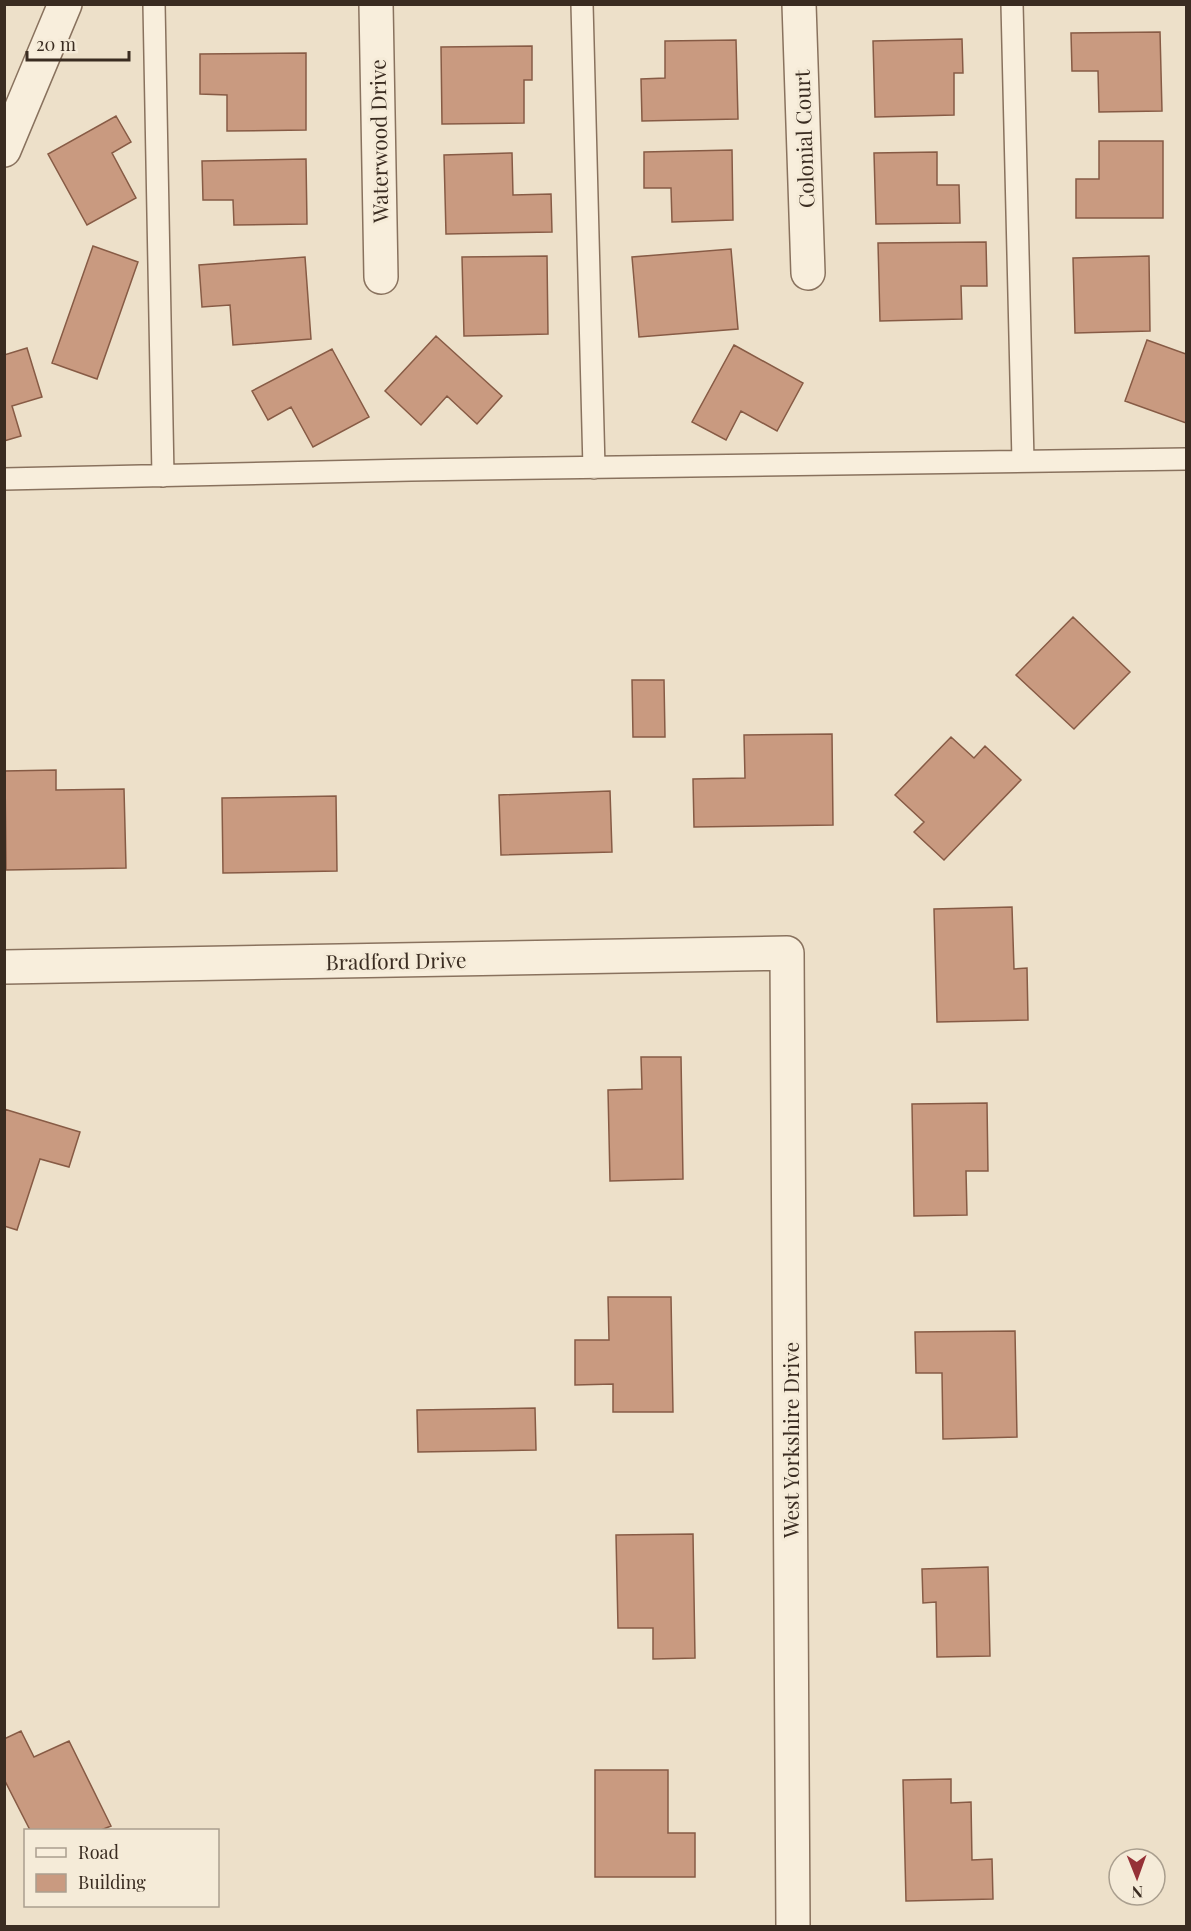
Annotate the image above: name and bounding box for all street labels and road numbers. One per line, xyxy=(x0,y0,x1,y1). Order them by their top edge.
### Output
street label: Waterwood Drive xyxy=(363,59,393,224)
street label: Colonial Court xyxy=(787,69,819,209)
street label: Bradford Drive xyxy=(325,945,467,975)
street label: West Yorkshire Drive xyxy=(776,1342,804,1539)

